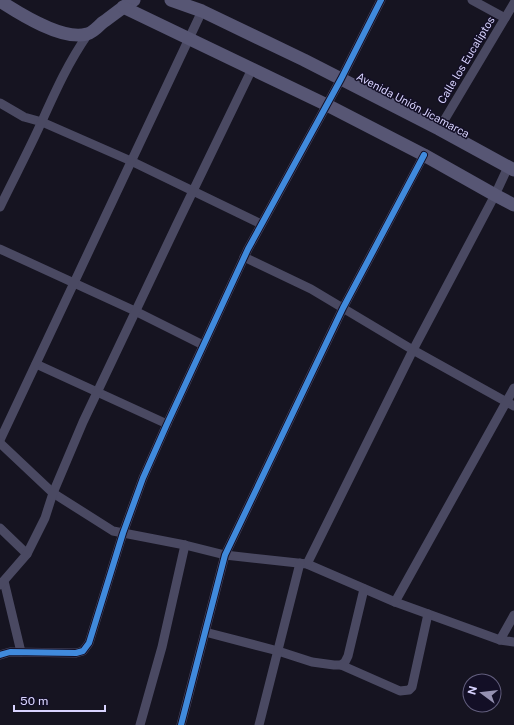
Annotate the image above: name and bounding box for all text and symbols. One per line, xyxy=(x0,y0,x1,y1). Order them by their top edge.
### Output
street label: Calle los Eucaliptos xyxy=(435,14,497,106)
street label: Avenida Unión Jicamarca xyxy=(355,70,471,140)
north arrow xyxy=(462,673,502,713)
text: N xyxy=(465,685,479,696)
scale bar xyxy=(14,687,105,713)
text: 50 m xyxy=(20,694,48,708)

